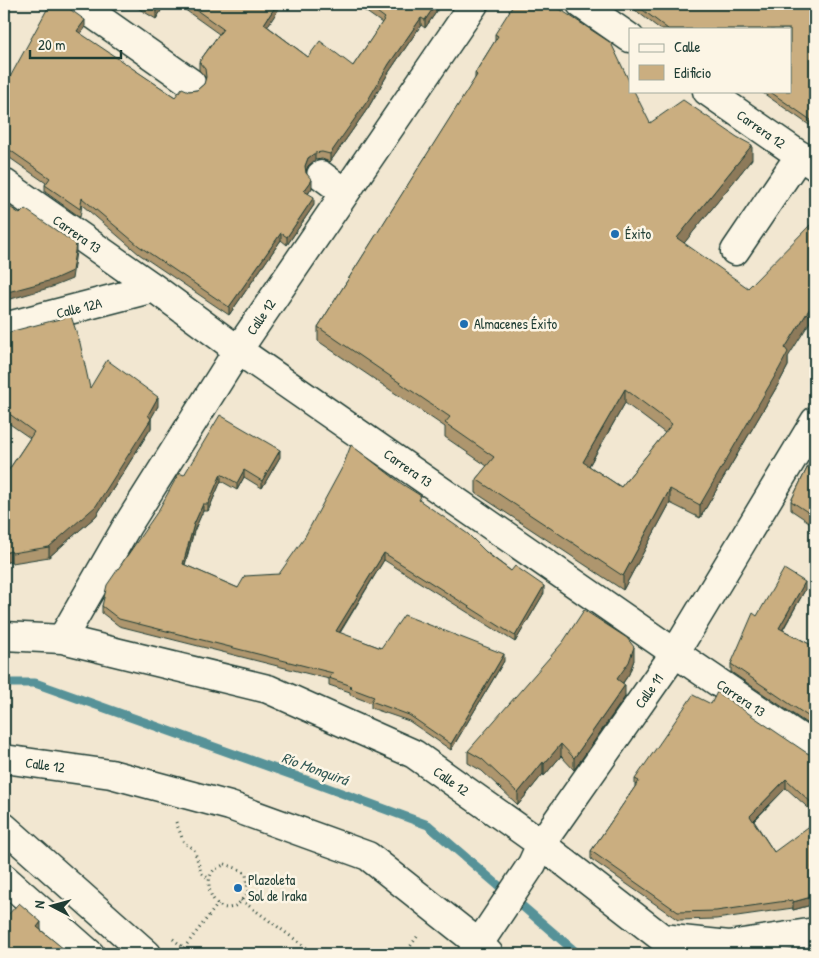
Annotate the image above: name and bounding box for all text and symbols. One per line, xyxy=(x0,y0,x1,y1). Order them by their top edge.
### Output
scale bar xyxy=(30,28,121,60)
legend xyxy=(629,28,792,92)
text: 20 m xyxy=(38,34,65,55)
text: Calle xyxy=(674,36,701,57)
text: Edificio xyxy=(674,62,711,83)
street label: Carrera 12 xyxy=(733,105,790,152)
street label: Carrera 13 xyxy=(49,210,105,257)
place label: Éxito xyxy=(625,224,651,243)
marker: Éxito xyxy=(609,228,621,240)
street label: Calle 12A xyxy=(54,293,104,322)
street label: Calle 12 xyxy=(242,295,280,338)
place label: Almacenes Éxito xyxy=(474,314,557,333)
marker: Almacenes Éxito xyxy=(458,318,470,330)
street label: Carrera 13 xyxy=(380,444,436,491)
street label: Calle 11 xyxy=(630,670,667,712)
street label: Carrera 13 xyxy=(713,674,769,721)
water label: Río Monquirá xyxy=(279,747,353,791)
street label: Calle 12 xyxy=(24,752,66,777)
street label: Calle 12 xyxy=(430,761,473,800)
place label: Plazoleta Sol de Iraka xyxy=(248,870,307,905)
north arrow xyxy=(28,880,78,930)
marker: Plazoleta Sol de Iraka xyxy=(232,882,244,894)
text: N xyxy=(29,899,48,909)

